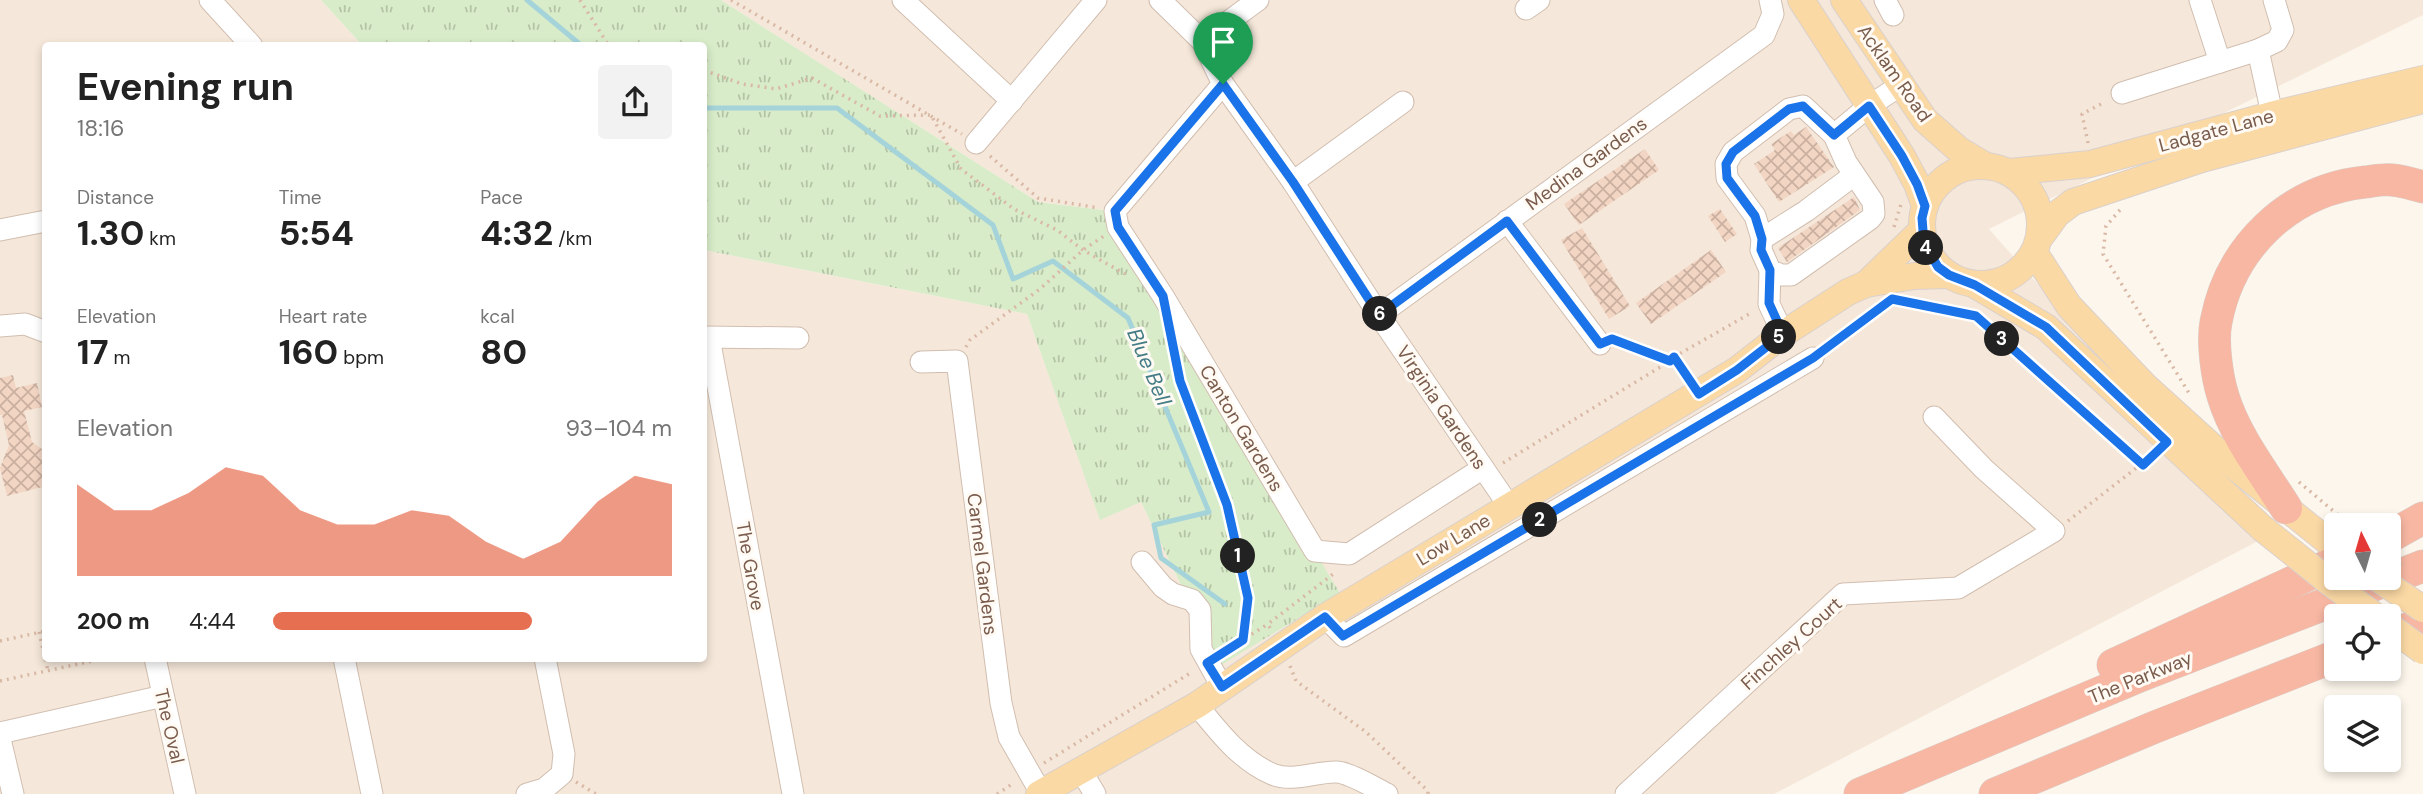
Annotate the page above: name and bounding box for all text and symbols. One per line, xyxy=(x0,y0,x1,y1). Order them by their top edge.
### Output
pin xyxy=(1193,12.0,1253,84)
street label: Acklam Road xyxy=(1852,20,1937,127)
icon: arrive xyxy=(1204,23,1242,61)
text: Evening run xyxy=(77,62,294,112)
button: share xyxy=(598,65,672,139)
street label: Ladgate Lane xyxy=(2156,103,2276,158)
street label: Medina Gardens xyxy=(1521,111,1652,216)
text: 18:16 xyxy=(77,113,124,143)
text: Distance xyxy=(77,185,154,210)
text: Time xyxy=(279,185,322,210)
text: Pace xyxy=(480,185,523,210)
text: 1.30 xyxy=(77,210,144,256)
text: 5:54 xyxy=(279,210,354,256)
text: 4:32 xyxy=(480,210,553,256)
text: km xyxy=(144,226,176,251)
text: /km xyxy=(553,226,592,251)
pin: 4 xyxy=(1909,230,1944,266)
text: 4 xyxy=(1919,235,1932,260)
pin: 6 xyxy=(1362,296,1398,332)
text: 6 xyxy=(1373,301,1386,326)
text: Elevation xyxy=(77,304,156,329)
text: Heart rate xyxy=(279,304,367,329)
text: kcal xyxy=(480,304,515,329)
pin: 5 xyxy=(1762,320,1796,354)
pin: 3 xyxy=(1984,322,2020,356)
water label: Blue Bell xyxy=(1120,324,1178,410)
text: 5 xyxy=(1773,324,1784,349)
text: 3 xyxy=(1996,326,2007,351)
text: 17 xyxy=(77,329,109,375)
text: 160 xyxy=(279,329,338,375)
text: 80 xyxy=(480,329,527,375)
street label: Virginia Gardens xyxy=(1391,340,1492,474)
text: m xyxy=(109,345,131,370)
text: bpm xyxy=(338,345,384,370)
street label: Canton Gardens xyxy=(1194,360,1289,496)
text: Elevation xyxy=(77,413,173,443)
text: 93–104 m xyxy=(565,413,672,443)
street label: Carmel Gardens xyxy=(961,492,1004,636)
pin: 2 xyxy=(1522,503,1558,538)
text: 2 xyxy=(1534,507,1545,532)
street label: Low Lane xyxy=(1412,508,1495,571)
north arrow xyxy=(2324,513,2401,590)
map controls xyxy=(2324,513,2401,772)
street label: The Grove xyxy=(730,520,771,612)
pin: 1 xyxy=(1220,538,1256,574)
text: 1 xyxy=(1234,543,1241,568)
street label: Finchley Court xyxy=(1735,591,1847,695)
button: locate xyxy=(2324,604,2401,681)
text: 200 m xyxy=(77,606,150,636)
text: 4:44 xyxy=(189,606,236,636)
street label: The Parkway xyxy=(2085,645,2196,710)
street label: The Oval xyxy=(149,686,190,766)
button: layers xyxy=(2324,695,2401,772)

